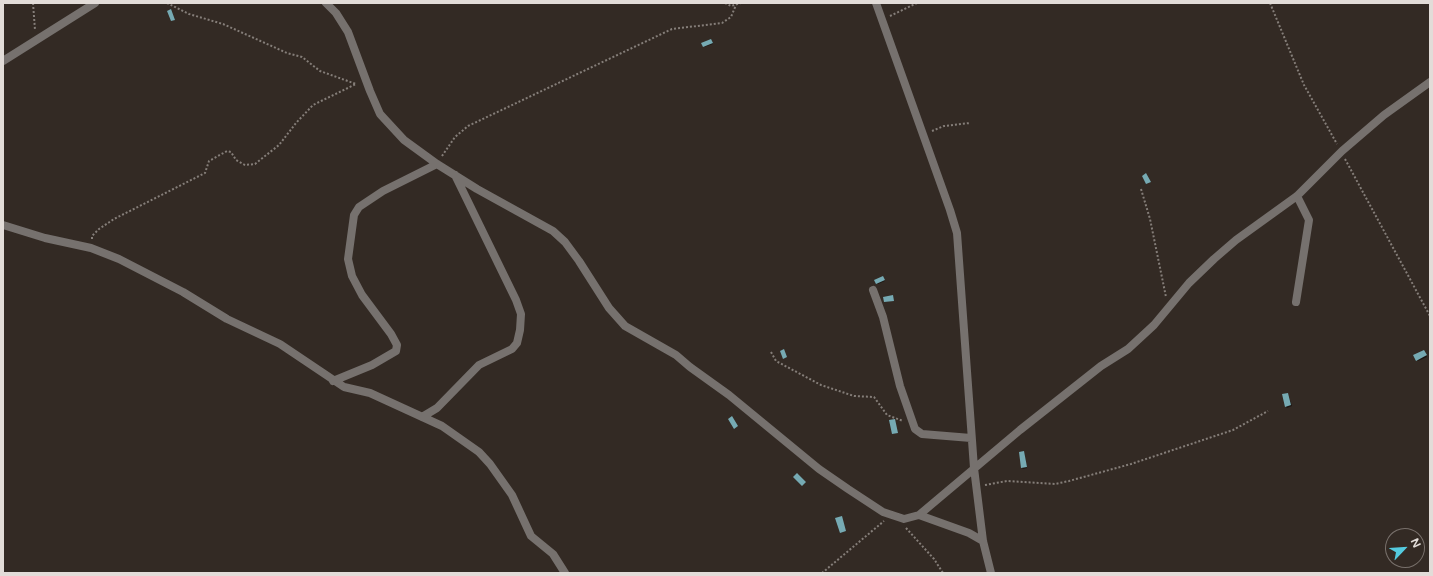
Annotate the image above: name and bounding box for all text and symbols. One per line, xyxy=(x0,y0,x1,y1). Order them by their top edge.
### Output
north arrow xyxy=(1385,528,1425,568)
text: N xyxy=(1408,536,1423,550)

